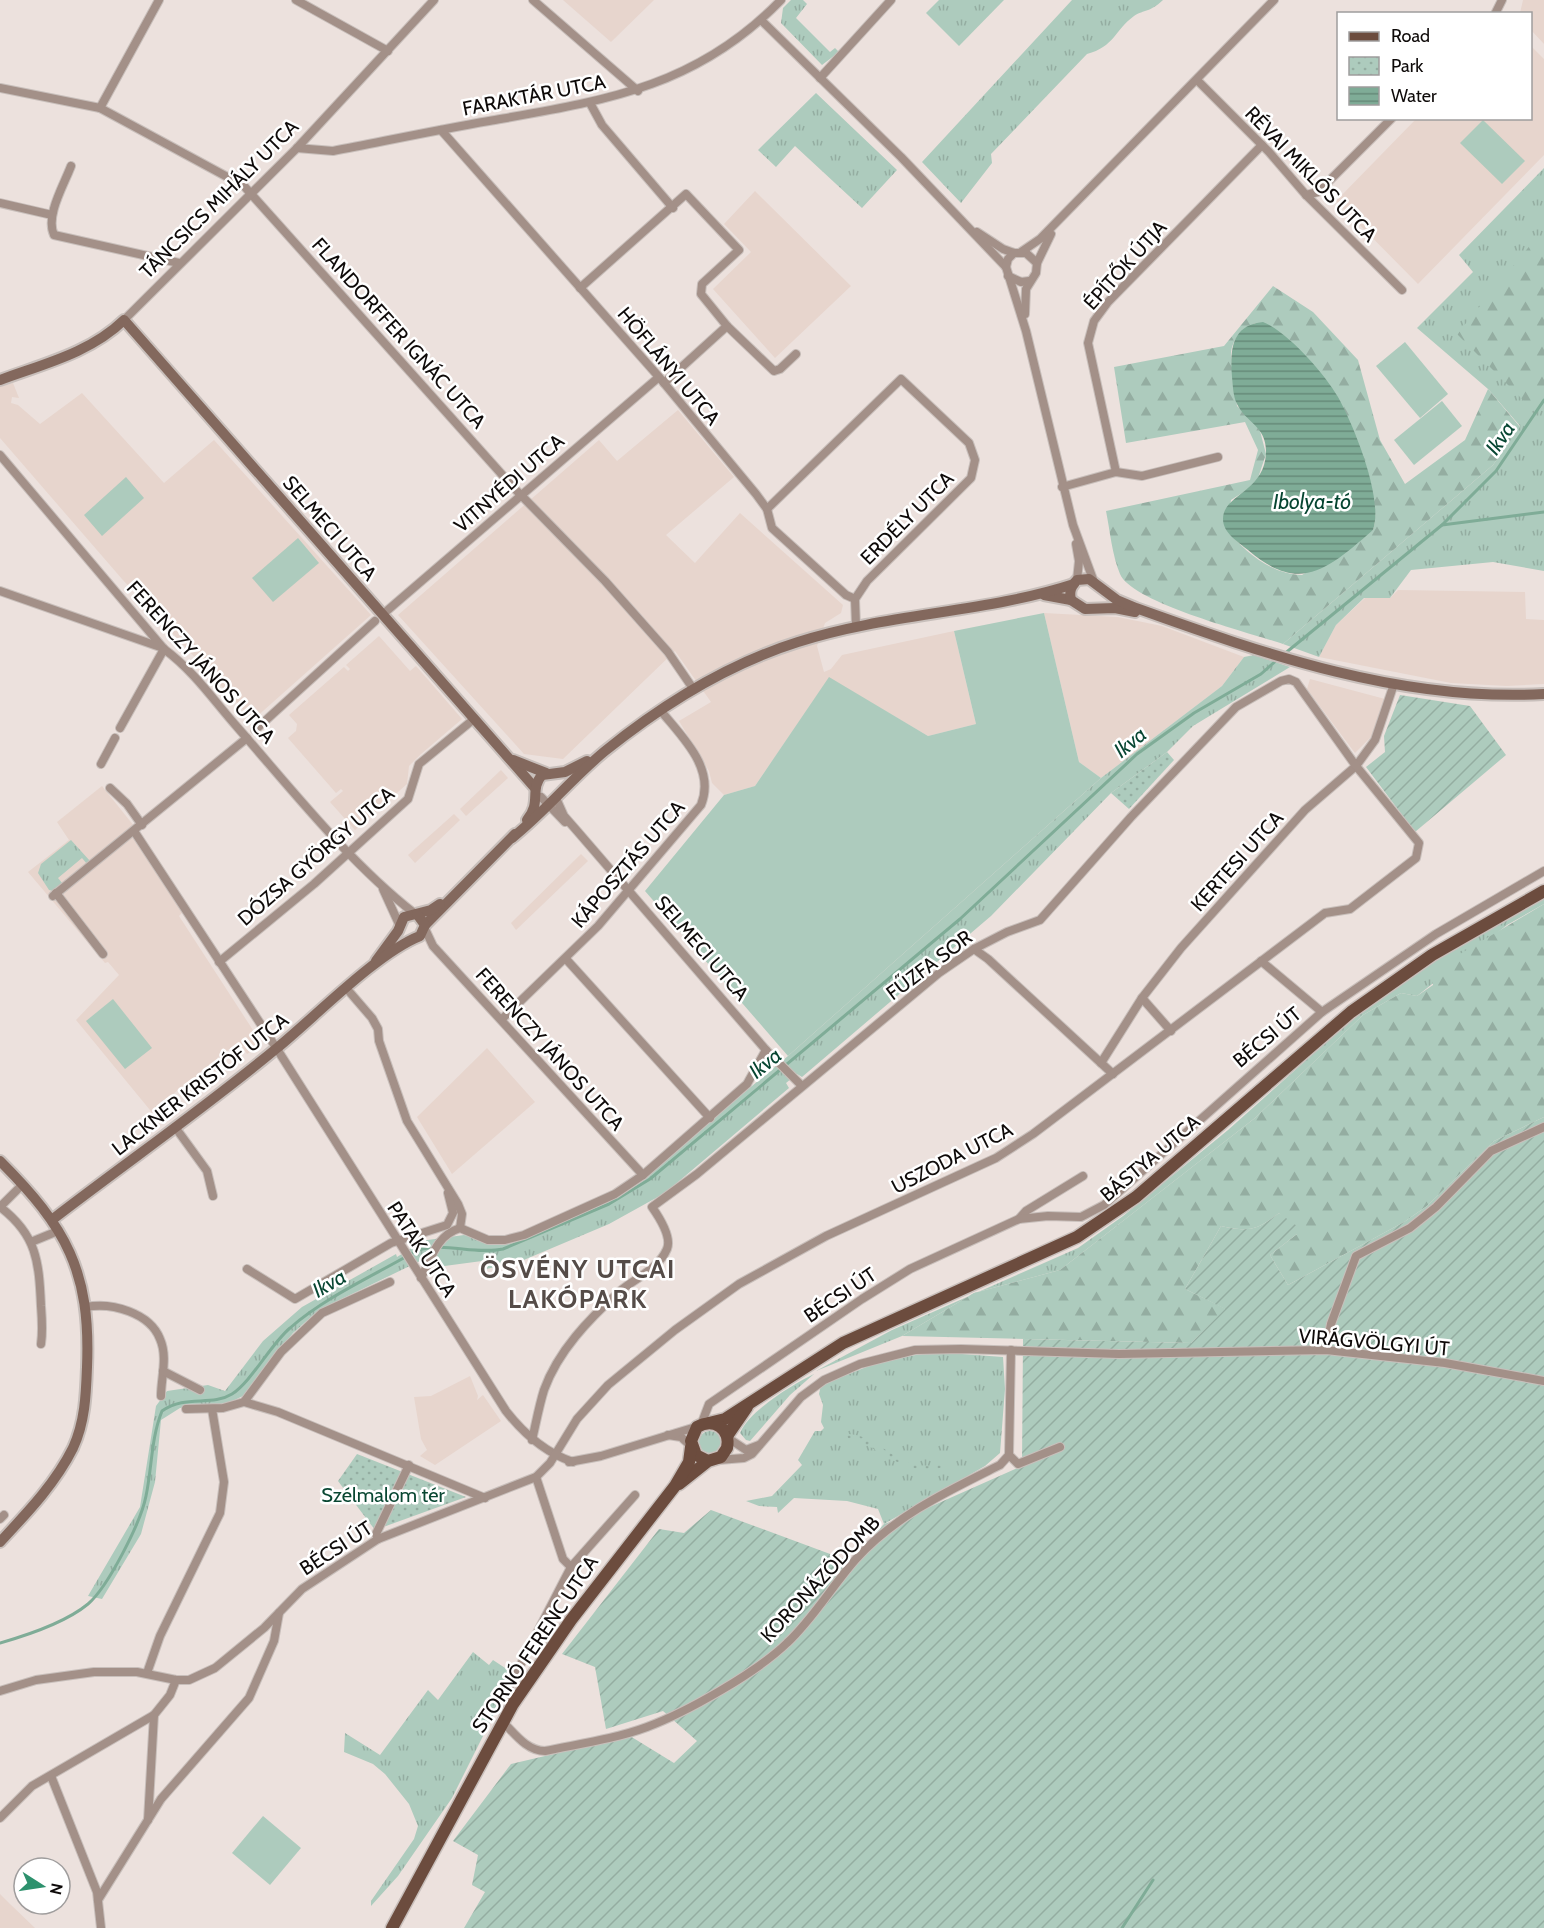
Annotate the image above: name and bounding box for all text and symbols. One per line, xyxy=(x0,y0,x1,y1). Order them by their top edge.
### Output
legend xyxy=(1337,12,1532,120)
text: Road xyxy=(1391,25,1430,47)
text: Park xyxy=(1391,55,1424,77)
street label: FARAKTÁR UTCA xyxy=(460,69,608,121)
text: Water xyxy=(1391,85,1437,107)
street label: RÉVAI MIKLÓS UTCA xyxy=(1240,101,1382,247)
street label: TÁNCSICS MIHÁLY UTCA xyxy=(135,114,304,283)
street label: ÉPÍTŐK ÚTJA xyxy=(1079,215,1172,315)
street label: FLANDORFFER IGNÁC UTCA xyxy=(307,233,491,434)
street label: HÖFLÁNYI UTCA xyxy=(613,302,726,430)
water label: Ikva xyxy=(1480,417,1520,459)
street label: VITNYÉDI UTCA xyxy=(449,428,569,537)
street label: ERDÉLY UTCA xyxy=(855,466,959,570)
street label: SELMECI UTCA xyxy=(278,471,382,586)
water label: Ibolya-tó xyxy=(1273,489,1351,514)
street label: FERENCZY JÁNOS UTCA xyxy=(122,576,281,749)
water label: Ikva xyxy=(1109,721,1151,763)
street label: DÓZSA GYÖRGY UTCA xyxy=(233,781,400,930)
street label: KÁPOSZTÁS UTCA xyxy=(566,795,690,932)
street label: KERTESI UTCA xyxy=(1186,805,1289,916)
street label: SELMECI UTCA xyxy=(650,891,754,1006)
street label: FŰZFA SOR xyxy=(881,925,977,1005)
street label: FERENCZY JÁNOS UTCA xyxy=(471,963,630,1136)
street label: BÉCSI ÚT xyxy=(1228,1001,1306,1072)
street label: LACKNER KRISTÓF UTCA xyxy=(107,1007,294,1160)
water label: Ikva xyxy=(744,1042,786,1084)
street label: BÁSTYA UTCA xyxy=(1095,1109,1205,1207)
street label: USZODA UTCA xyxy=(887,1117,1017,1199)
street label: PATAK UTCA xyxy=(382,1197,462,1302)
district label: ÖSVÉNY UTCAI LAKÓPARK xyxy=(480,1253,676,1315)
street label: BÉCSI ÚT xyxy=(799,1262,881,1328)
water label: Ikva xyxy=(308,1264,350,1302)
street label: VIRÁGVÖLGYI ÚT xyxy=(1298,1323,1451,1361)
park label: Szélmalom tér xyxy=(321,1483,445,1507)
street label: KORONÁZÓDOMB xyxy=(755,1511,885,1647)
street label: BÉCSI ÚT xyxy=(295,1516,377,1580)
street label: STORNÓ FERENC UTCA xyxy=(467,1550,604,1737)
north arrow xyxy=(12,1856,72,1916)
text: N xyxy=(46,1882,67,1897)

